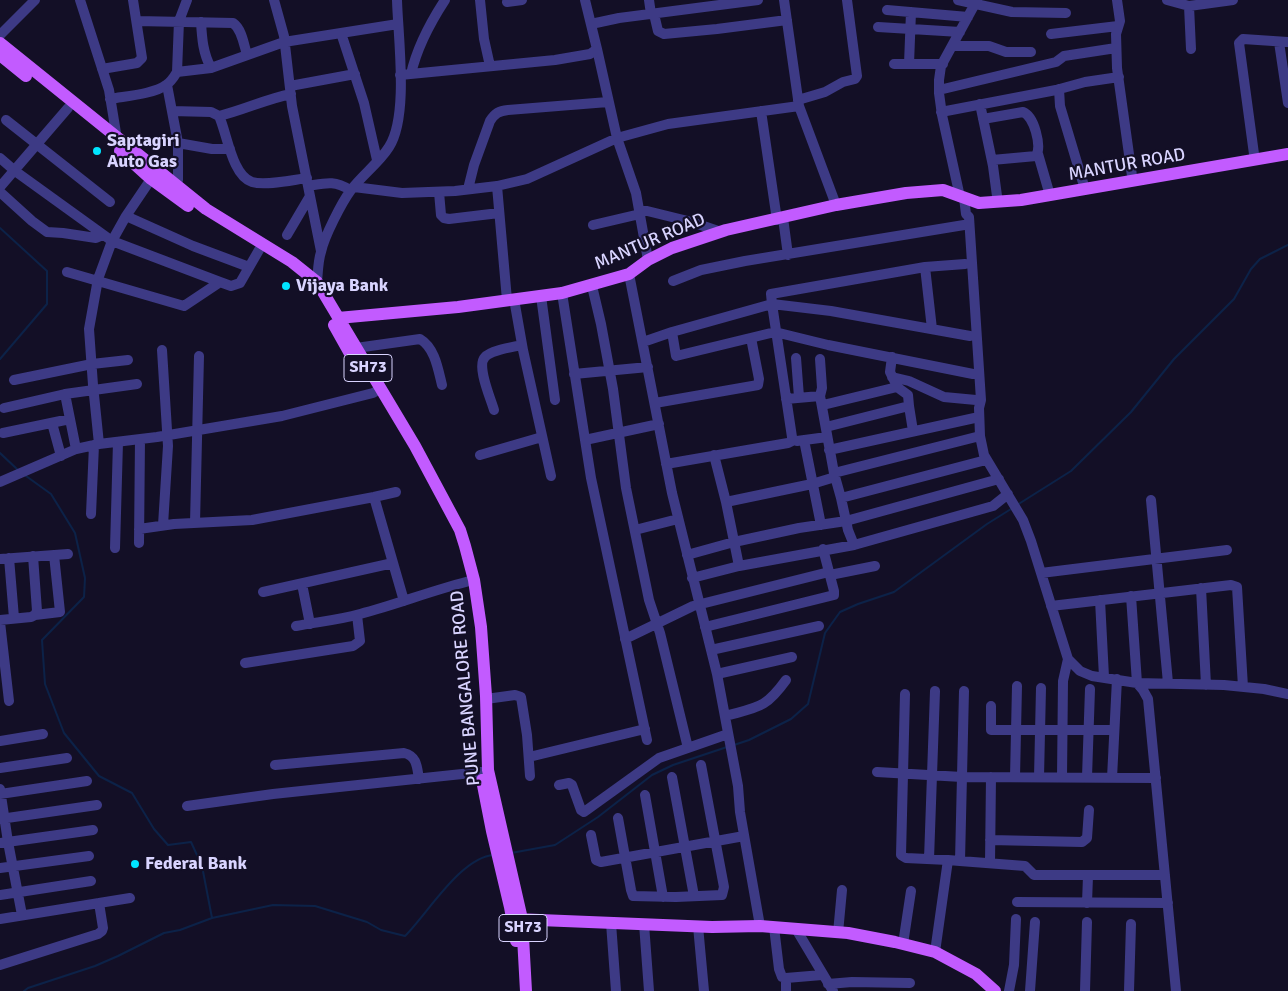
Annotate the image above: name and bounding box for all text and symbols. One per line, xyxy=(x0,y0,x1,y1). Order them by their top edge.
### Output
place label: Saptagiri Auto Gas xyxy=(107,130,180,172)
street label: MANTUR ROAD xyxy=(1067,144,1187,186)
marker: Saptagiri Auto Gas xyxy=(91,145,103,157)
street label: MANTUR ROAD xyxy=(591,209,709,275)
place label: Vijaya Bank xyxy=(296,275,388,297)
marker: Vijaya Bank xyxy=(280,280,292,292)
road number: SH73 xyxy=(344,354,392,382)
street label: PUNE BANGALORE ROAD xyxy=(447,589,485,787)
place label: Federal Bank xyxy=(145,853,247,875)
marker: Federal Bank xyxy=(129,858,141,870)
road number: SH73 xyxy=(499,914,547,941)

